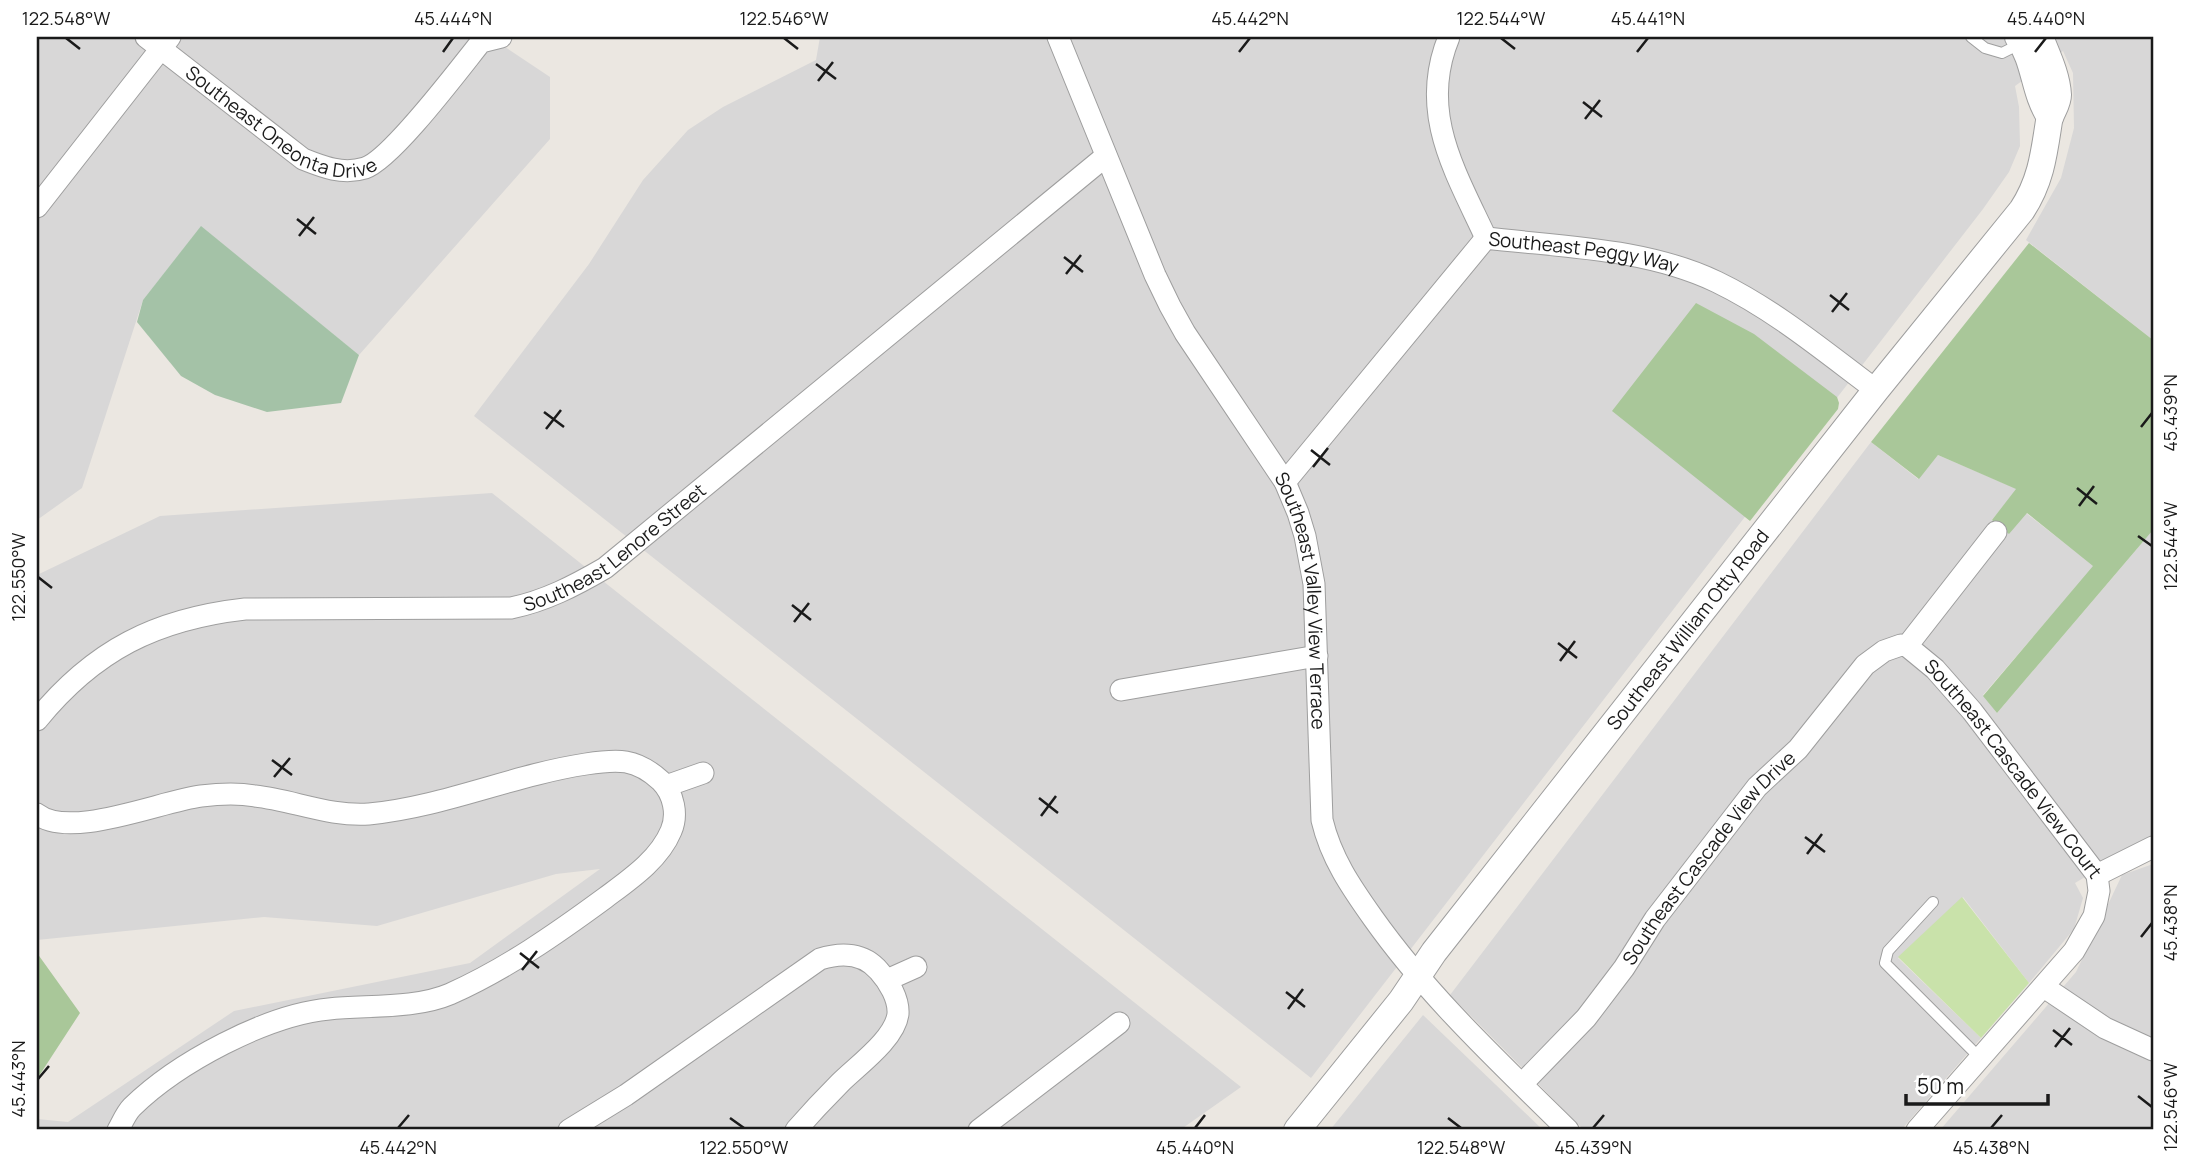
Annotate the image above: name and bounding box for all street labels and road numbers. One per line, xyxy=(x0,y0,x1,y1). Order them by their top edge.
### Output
street label: Southeast Oneonta Drive xyxy=(180,60,382,184)
street label: Southeast Peggy Way xyxy=(1487,225,1682,279)
street label: Southeast Valley View Terrace xyxy=(1269,467,1332,730)
street label: Southeast Lenore Street xyxy=(520,477,711,617)
street label: Southeast William Otty Road xyxy=(1601,524,1775,735)
street label: Southeast Cascade View Court xyxy=(1919,653,2108,884)
street label: Southeast Cascade View Drive xyxy=(1616,745,1801,970)

